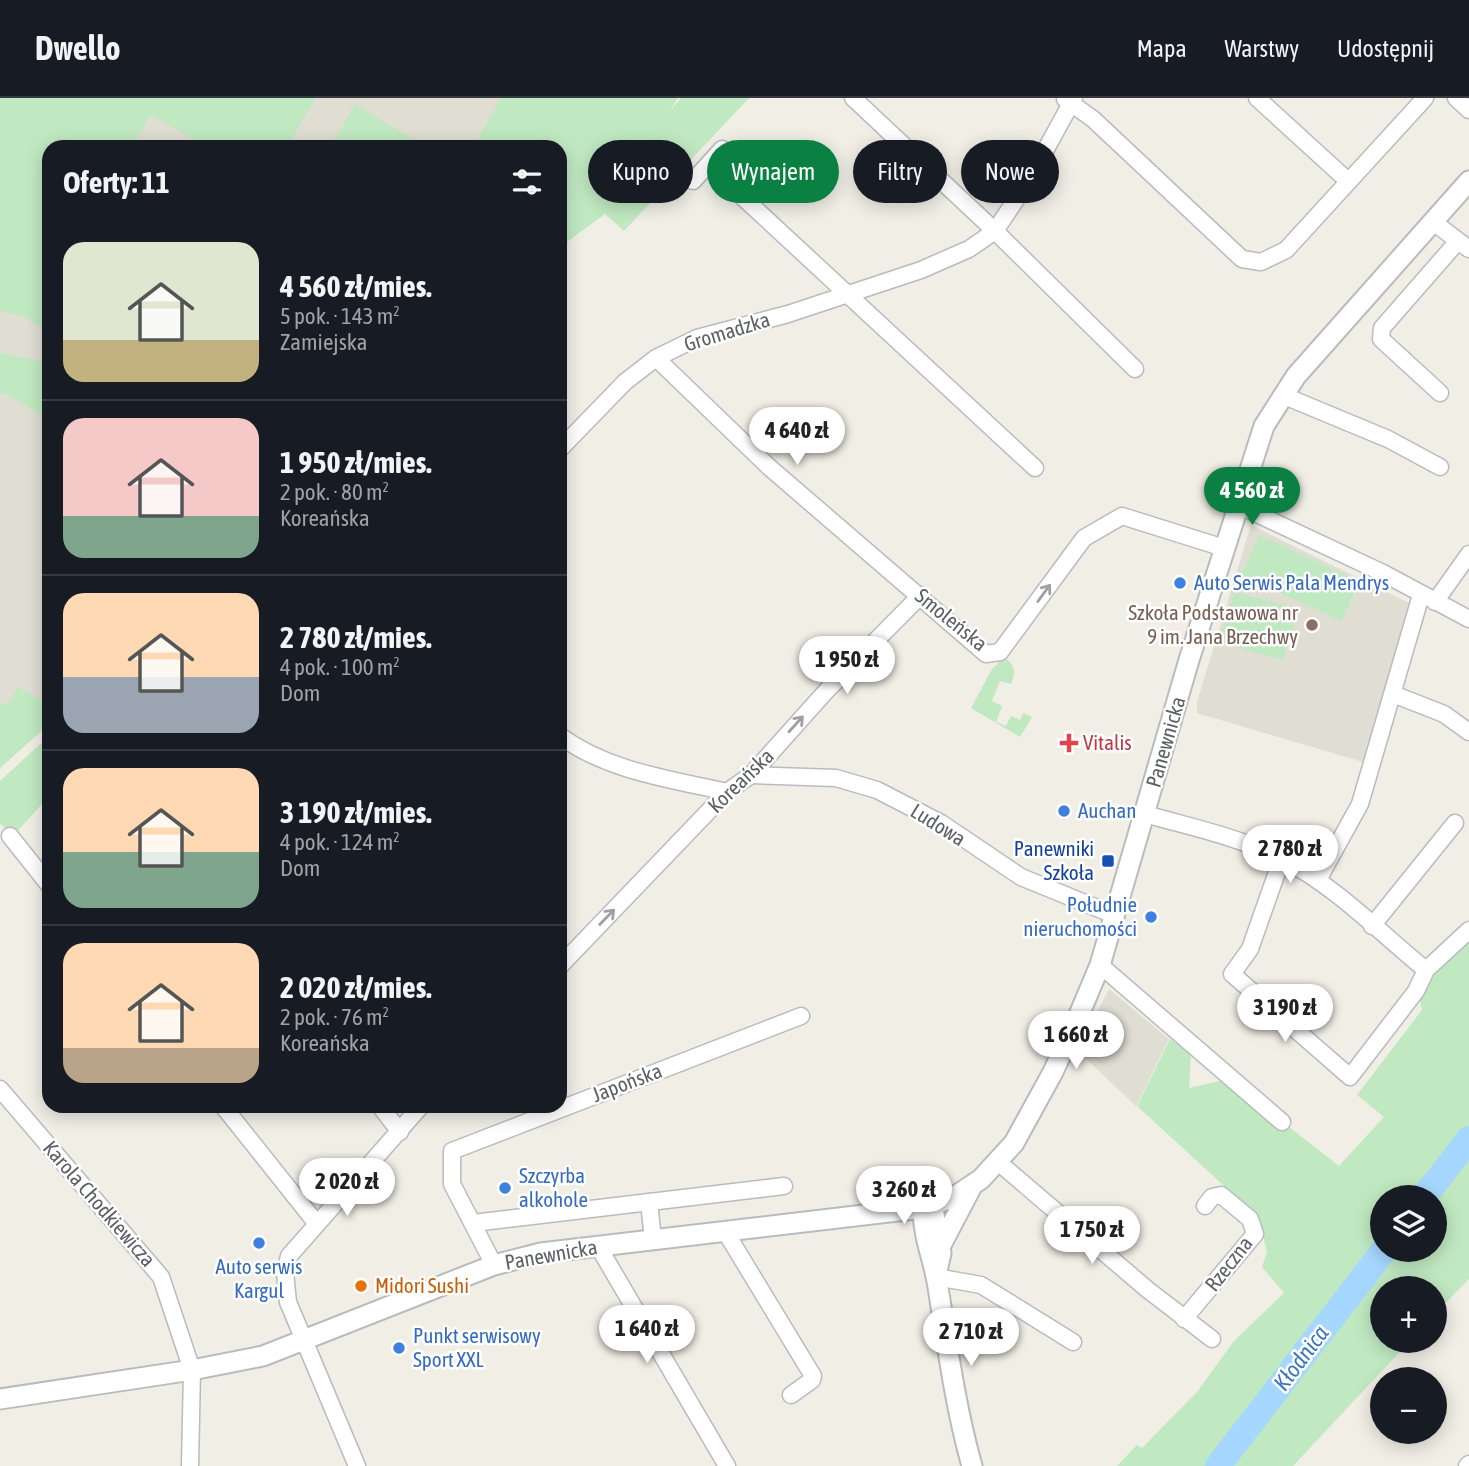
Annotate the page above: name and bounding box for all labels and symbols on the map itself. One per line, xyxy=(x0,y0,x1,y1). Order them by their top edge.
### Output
street label: Gromadzka xyxy=(681,307,773,355)
pin: 4 640 zł xyxy=(725,408,869,467)
pin: 4 560 zł xyxy=(1180,468,1324,527)
place label: Auto Serwis Pala Mendrys xyxy=(1194,570,1389,594)
marker: Auto Serwis Pala Mendrys xyxy=(1172,575,1188,591)
street label: Smoleńska xyxy=(911,583,992,655)
one-way arrow xyxy=(1037,584,1051,603)
place label: Szkoła Podstawowa nr 9 im. Jana Brzechwy xyxy=(1128,600,1299,648)
marker: Szkoła Podstawowa nr 9 im. Jana Brzechwy xyxy=(1304,617,1320,633)
pin: 1 950 zł xyxy=(775,636,919,696)
street label: Panewnicka xyxy=(1141,693,1189,790)
one-way arrow xyxy=(788,716,805,733)
place label: Vitalis xyxy=(1083,730,1132,754)
marker: Vitalis xyxy=(1061,735,1077,751)
street label: Koreańska xyxy=(703,743,778,817)
street label: Ludowa xyxy=(907,798,970,850)
place label: Auchan xyxy=(1078,798,1136,822)
marker: Auchan xyxy=(1056,803,1072,819)
pin: 2 780 zł xyxy=(1218,826,1362,885)
place label: Panewniki Szkoła xyxy=(1014,836,1094,884)
marker: Panewniki Szkoła xyxy=(1100,853,1116,869)
place label: Południe nieruchomości xyxy=(1023,892,1137,940)
one-way arrow xyxy=(599,908,616,925)
marker: Południe nieruchomości xyxy=(1143,909,1159,925)
pin: 3 190 zł xyxy=(1213,984,1357,1044)
pin: 1 660 zł xyxy=(1004,1012,1148,1071)
street label: Japońska xyxy=(588,1058,665,1106)
street label: Karola Chodkiewicza xyxy=(39,1136,161,1271)
pin: 2 020 zł xyxy=(275,1158,419,1218)
place label: Szczyrba alkohole xyxy=(519,1163,588,1211)
pin: 3 260 zł xyxy=(832,1166,976,1226)
marker: Szczyrba alkohole xyxy=(497,1180,513,1196)
pin: 1 750 zł xyxy=(1020,1206,1164,1266)
street label: Rzeczna xyxy=(1199,1231,1257,1295)
street label: Panewnicka xyxy=(503,1234,599,1274)
marker: Auto serwis Kargul xyxy=(251,1235,267,1251)
place label: Auto serwis Kargul xyxy=(216,1254,302,1302)
place label: Midori Sushi xyxy=(375,1273,469,1297)
marker: Midori Sushi xyxy=(353,1278,369,1294)
pin: 1 640 zł xyxy=(575,1306,719,1365)
pin: 2 710 zł xyxy=(899,1308,1043,1368)
water label: Kłodnica xyxy=(1268,1320,1334,1396)
place label: Punkt serwisowy Sport XXL xyxy=(413,1323,541,1371)
marker: Punkt serwisowy Sport XXL xyxy=(391,1340,407,1356)

